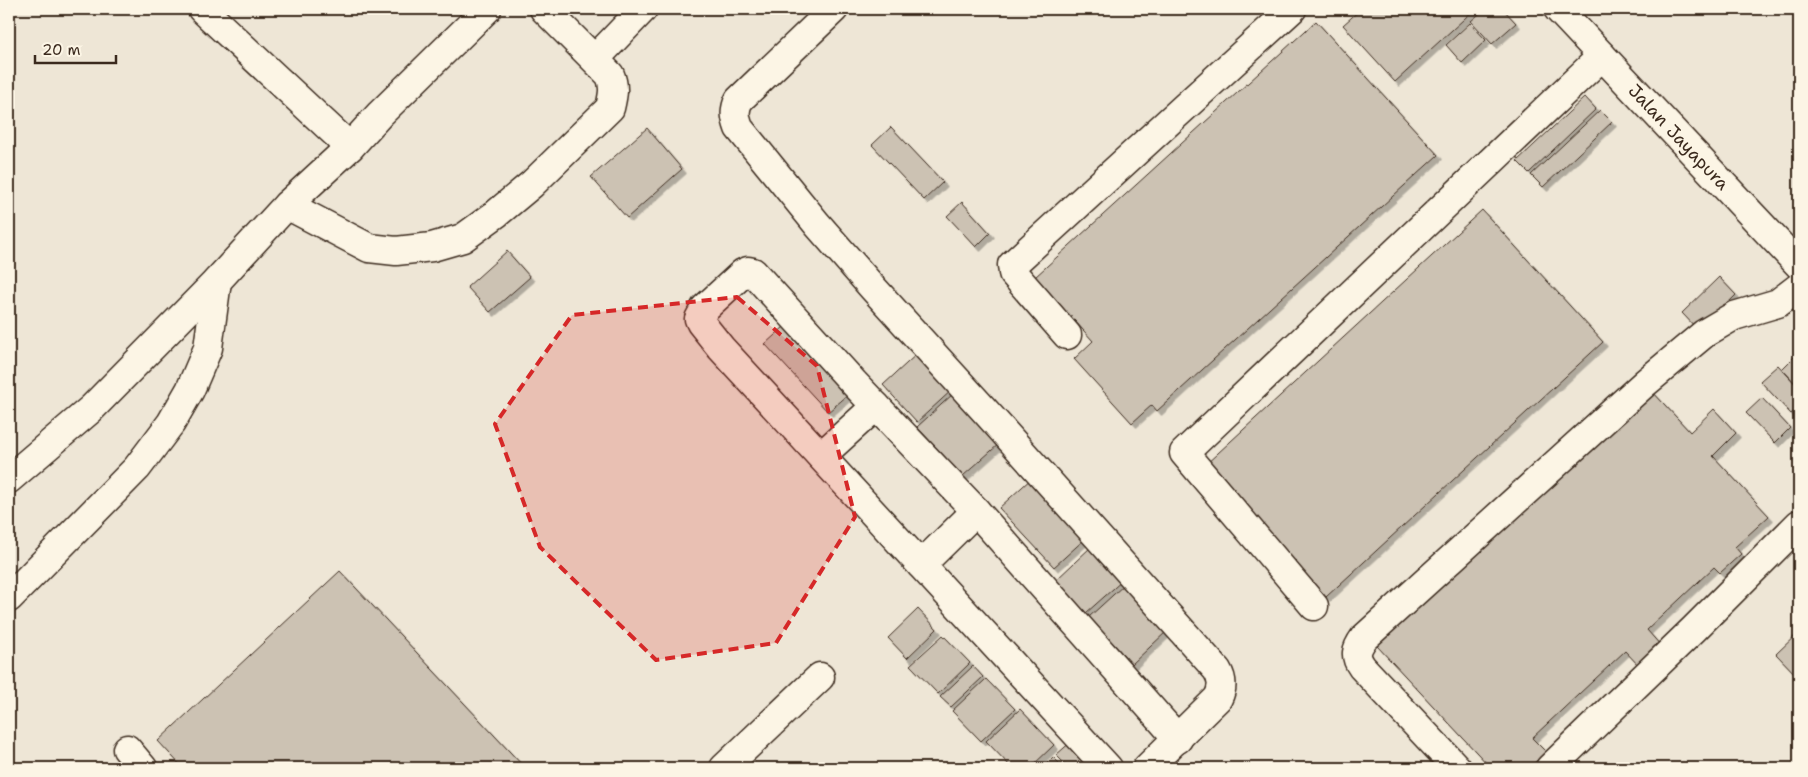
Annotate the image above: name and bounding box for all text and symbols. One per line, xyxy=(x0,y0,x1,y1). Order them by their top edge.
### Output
scale bar xyxy=(35,32,116,64)
text: 20 m xyxy=(42,40,81,60)
street label: Jalan Jayapura xyxy=(1623,79,1734,195)

